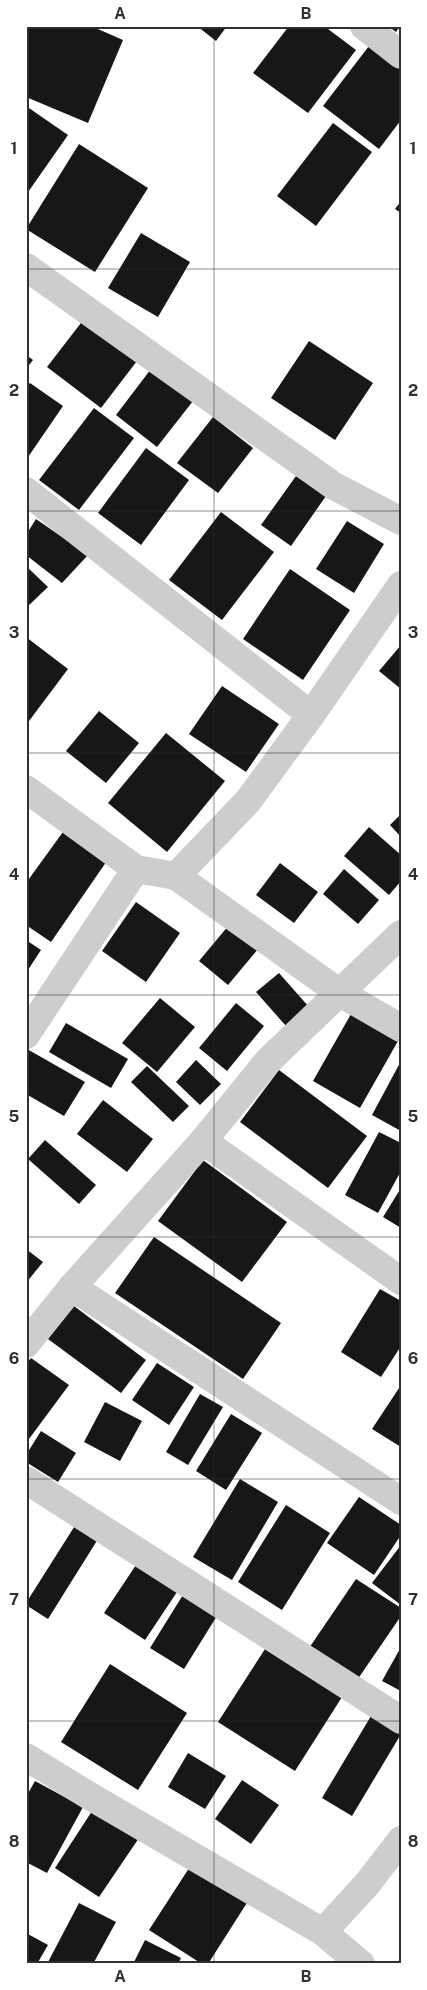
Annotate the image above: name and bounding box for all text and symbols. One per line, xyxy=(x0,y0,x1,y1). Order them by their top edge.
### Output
text: A xyxy=(114,4,126,23)
text: B xyxy=(301,4,312,23)
text: 1 xyxy=(11,139,17,158)
text: 1 xyxy=(410,139,416,158)
text: 2 xyxy=(9,381,19,400)
text: 2 xyxy=(408,381,418,400)
text: 3 xyxy=(9,623,19,642)
text: 3 xyxy=(408,623,418,642)
text: 4 xyxy=(9,865,20,884)
text: 4 xyxy=(408,865,419,884)
text: 5 xyxy=(9,1107,20,1126)
text: 5 xyxy=(408,1107,419,1126)
text: 6 xyxy=(9,1349,19,1368)
text: 6 xyxy=(408,1349,418,1368)
text: 7 xyxy=(9,1590,19,1609)
text: 7 xyxy=(408,1590,418,1609)
text: 8 xyxy=(9,1832,20,1851)
text: 8 xyxy=(408,1832,419,1851)
text: A xyxy=(114,1967,126,1986)
text: B xyxy=(301,1967,312,1986)

